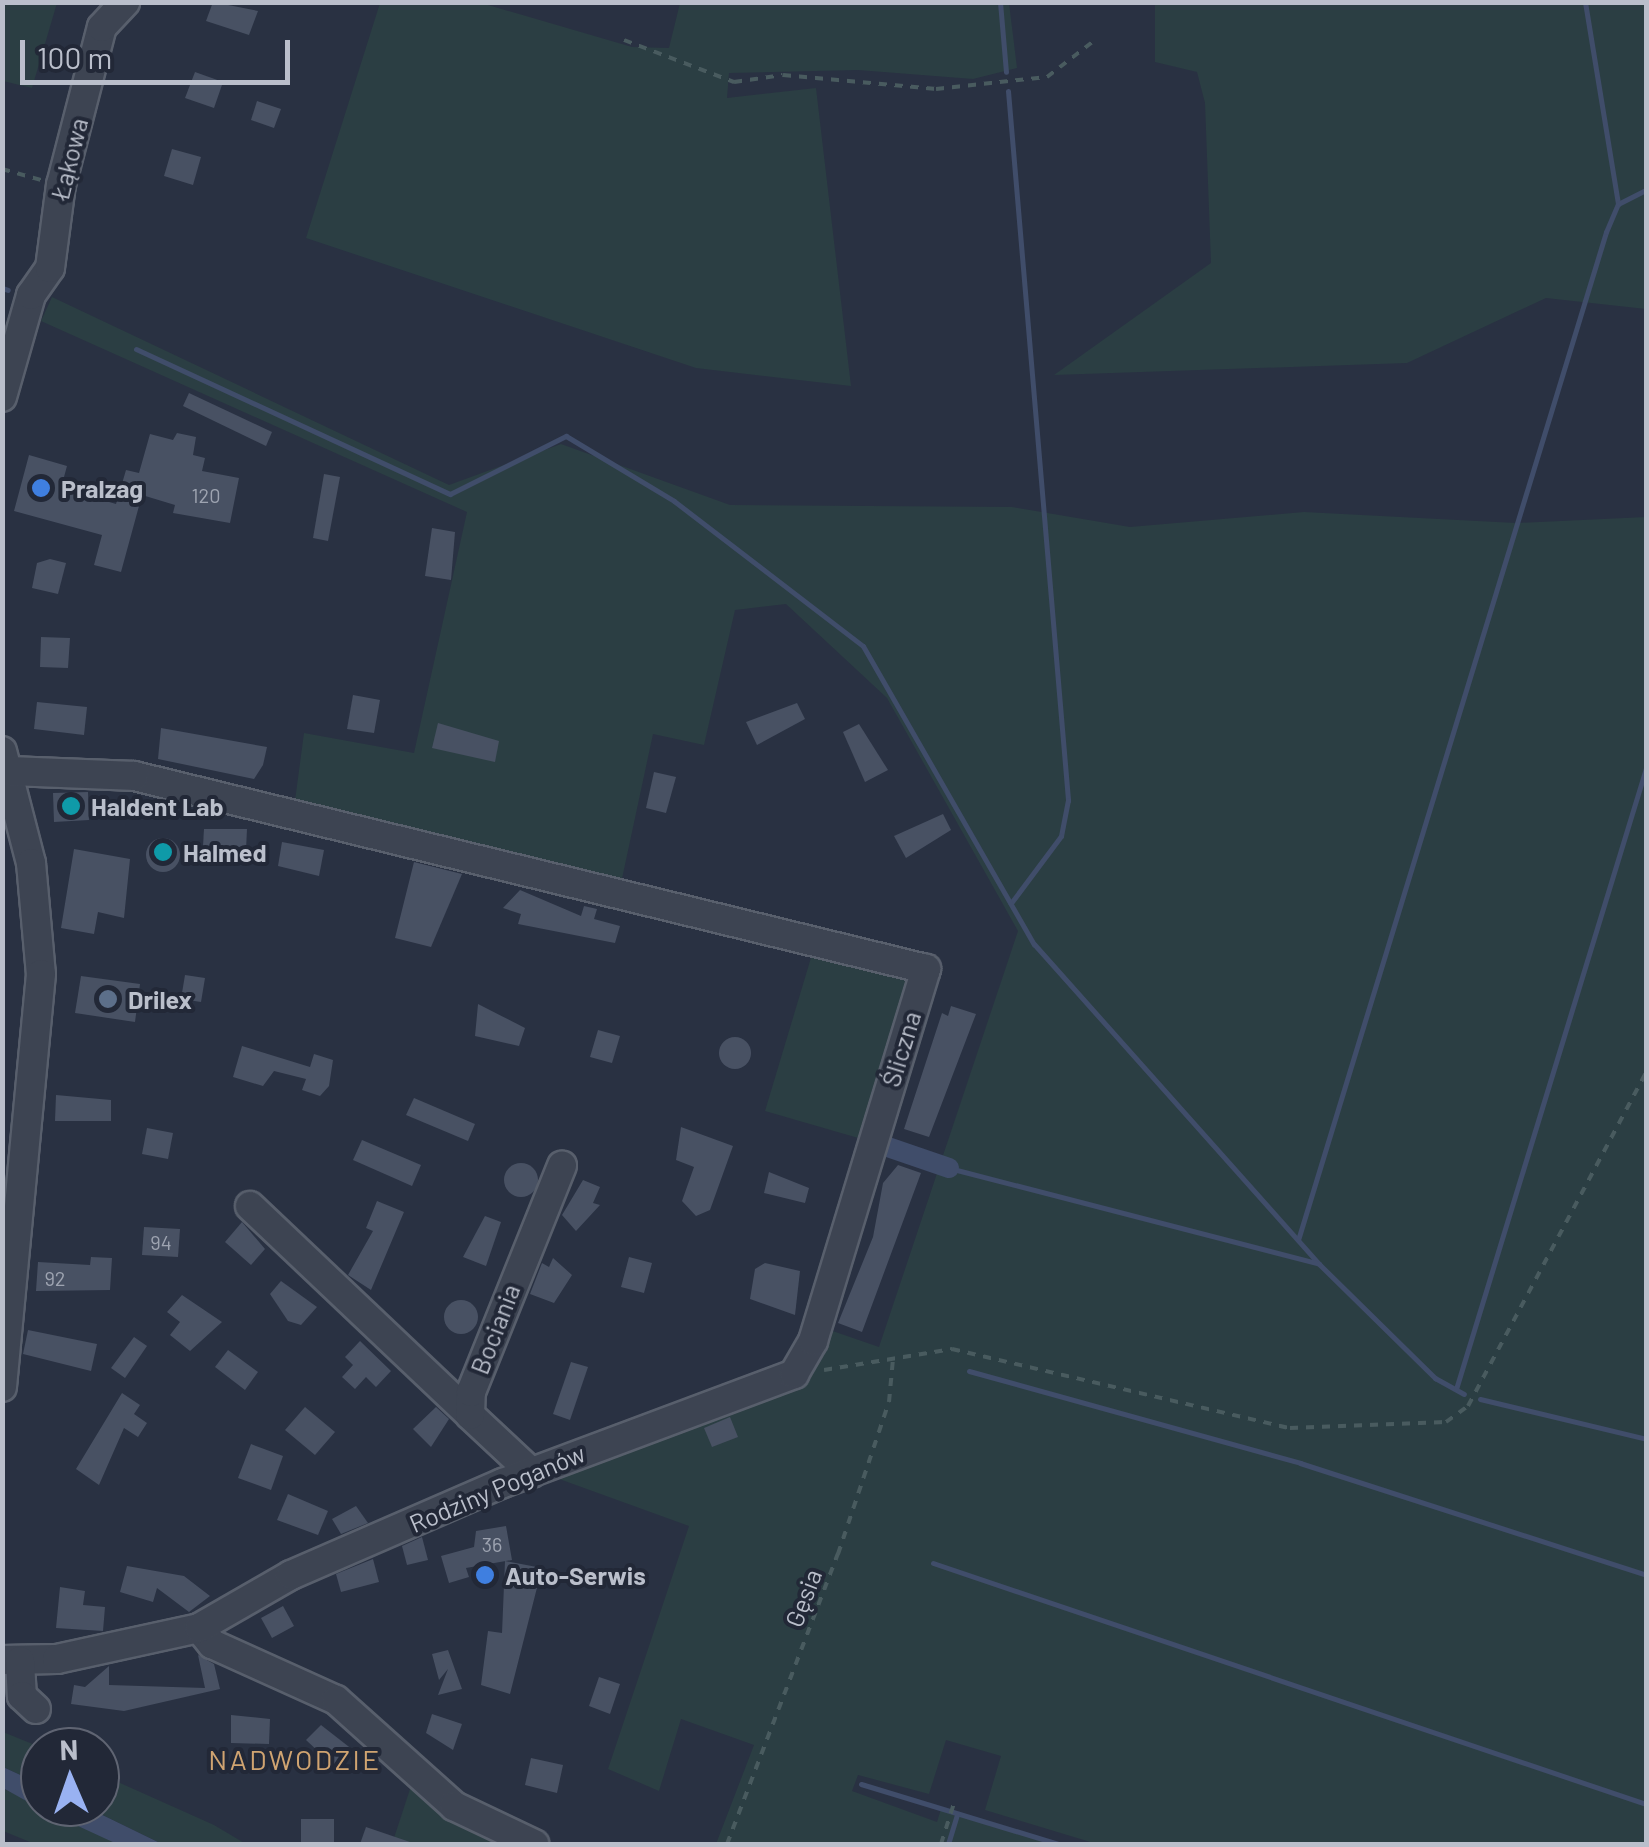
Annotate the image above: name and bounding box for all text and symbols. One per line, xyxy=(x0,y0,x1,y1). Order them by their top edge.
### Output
scale bar xyxy=(25,20,295,82)
text: 100 m xyxy=(37,39,112,75)
street label: Łąkowa xyxy=(44,115,94,203)
place label: Pralzag xyxy=(61,473,143,503)
marker: Pralzag xyxy=(30,477,52,499)
house number: 120 xyxy=(191,483,221,507)
place label: Haldent Lab xyxy=(91,791,224,821)
marker: Haldent Lab xyxy=(60,795,82,817)
place label: Halmed xyxy=(183,837,267,867)
marker: Halmed xyxy=(152,841,174,863)
place label: Drilex xyxy=(128,984,192,1014)
marker: Drilex xyxy=(97,988,119,1010)
street label: Śliczna xyxy=(875,1008,927,1090)
house number: 94 xyxy=(150,1230,172,1254)
house number: 92 xyxy=(44,1266,66,1290)
street label: Bociania xyxy=(464,1280,526,1378)
street label: Rodziny Poganów xyxy=(405,1437,589,1539)
house number: 36 xyxy=(482,1532,502,1556)
place label: Auto-Serwis xyxy=(505,1560,646,1590)
marker: Auto-Serwis xyxy=(474,1564,496,1586)
street label: Gęsia xyxy=(778,1565,828,1631)
north arrow xyxy=(20,1727,120,1827)
text: N xyxy=(59,1732,79,1766)
district label: NADWODZIE xyxy=(208,1742,382,1776)

